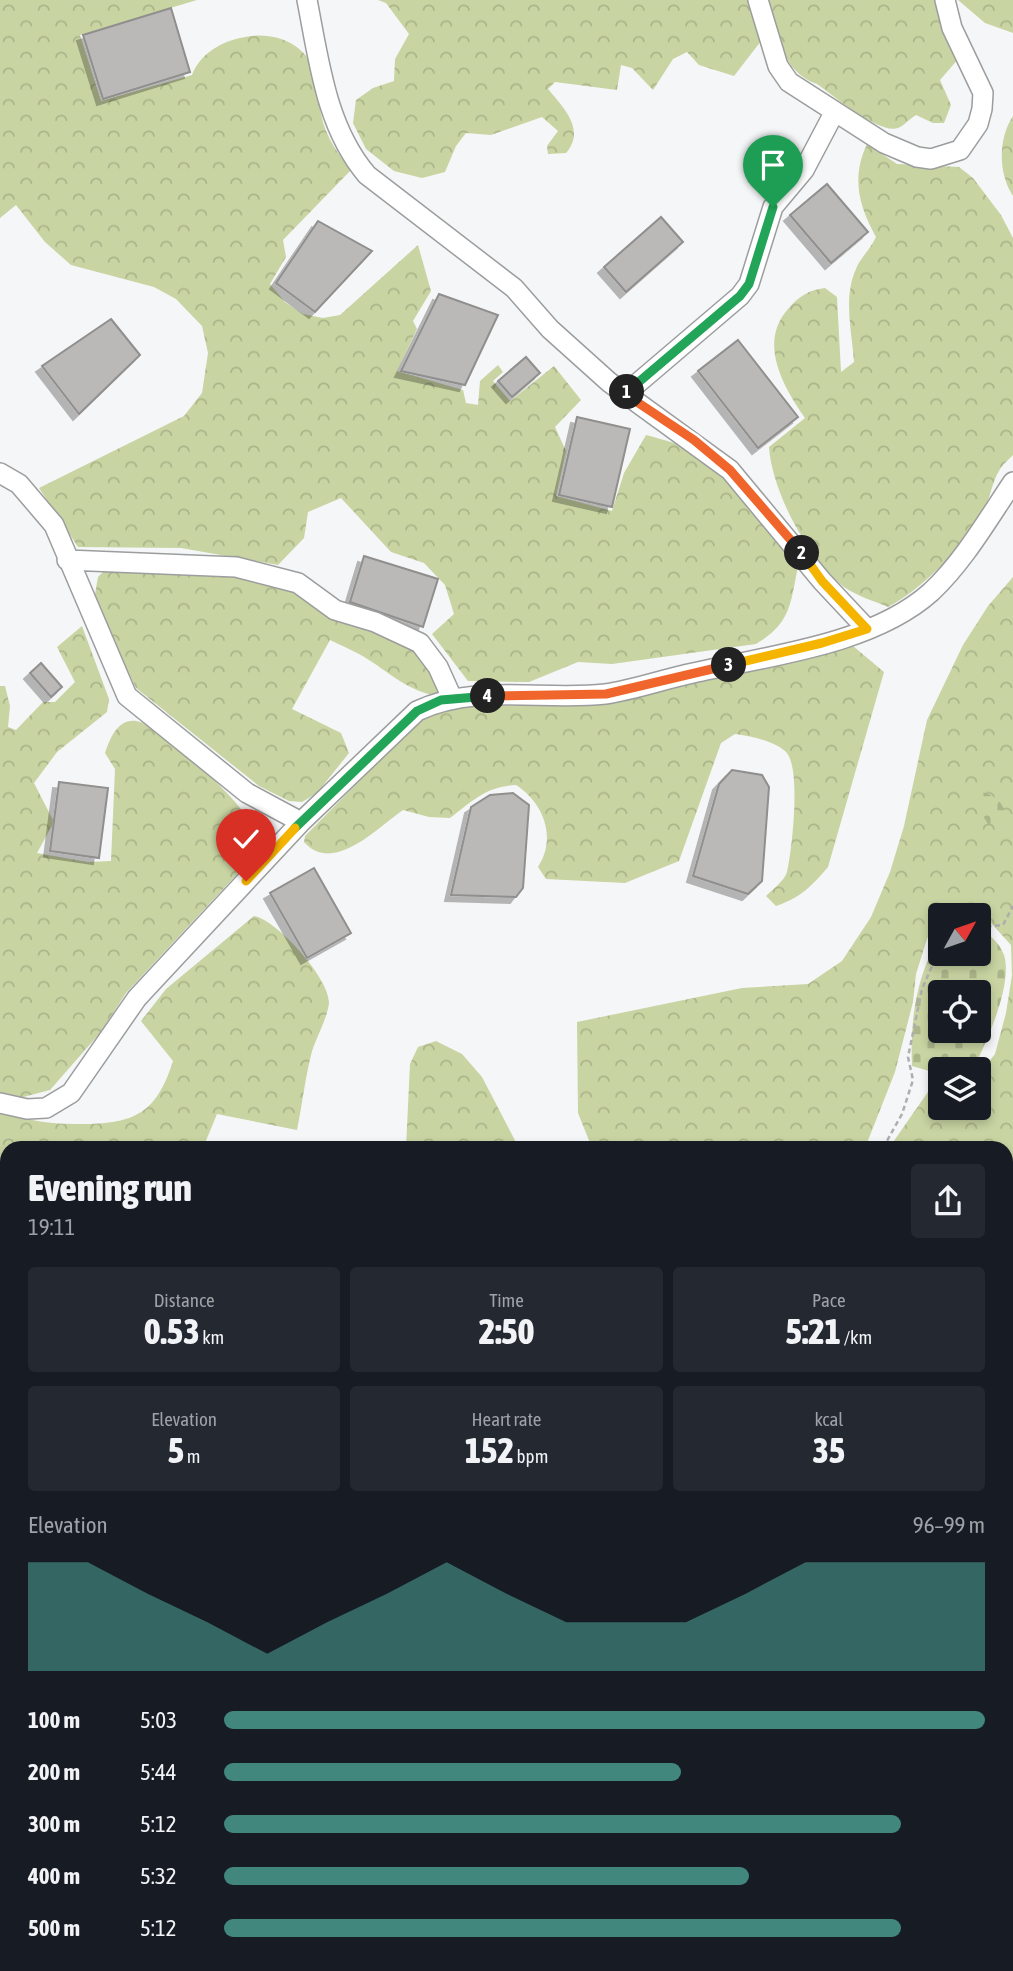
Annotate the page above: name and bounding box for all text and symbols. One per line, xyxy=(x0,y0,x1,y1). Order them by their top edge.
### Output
pin xyxy=(743,135,803,207)
icon: arrive xyxy=(754,146,792,184)
pin: 1 xyxy=(610,374,644,410)
text: 1 xyxy=(622,380,631,402)
pin: 2 xyxy=(784,536,820,570)
text: 2 xyxy=(797,541,806,563)
pin: 3 xyxy=(712,648,746,682)
text: 3 xyxy=(724,653,733,675)
pin: 4 xyxy=(470,678,505,714)
text: 4 xyxy=(483,684,492,706)
pin xyxy=(216,809,276,881)
icon: check xyxy=(227,820,265,858)
north arrow xyxy=(928,903,990,966)
map controls xyxy=(928,903,991,1120)
button: locate xyxy=(928,980,991,1043)
button: layers xyxy=(928,1057,991,1120)
button: share xyxy=(911,1164,985,1238)
text: Evening run xyxy=(28,1166,192,1209)
text: 19:11 xyxy=(28,1214,75,1240)
text: Distance xyxy=(154,1289,215,1311)
text: Time xyxy=(489,1289,524,1311)
text: Pace xyxy=(812,1289,846,1311)
text: 0.53 xyxy=(144,1311,200,1351)
text: 2:50 xyxy=(479,1311,534,1351)
text: 5:21 xyxy=(785,1311,841,1351)
text: km xyxy=(200,1326,224,1348)
text: /km xyxy=(841,1326,872,1348)
text: Elevation xyxy=(151,1408,217,1430)
text: Heart rate xyxy=(472,1408,541,1430)
text: kcal xyxy=(814,1408,843,1430)
text: 5 xyxy=(168,1430,184,1470)
text: 152 xyxy=(465,1430,514,1470)
text: 35 xyxy=(812,1430,845,1470)
text: m xyxy=(184,1445,201,1467)
text: bpm xyxy=(514,1445,548,1467)
text: Elevation xyxy=(28,1512,108,1538)
text: 96–99 m xyxy=(913,1512,985,1538)
text: 100 m xyxy=(28,1707,80,1733)
text: 5:03 xyxy=(140,1707,177,1733)
text: 200 m xyxy=(28,1759,80,1785)
text: 5:44 xyxy=(140,1759,177,1785)
text: 300 m xyxy=(28,1811,80,1837)
text: 5:12 xyxy=(140,1811,177,1837)
text: 400 m xyxy=(28,1863,80,1889)
text: 5:32 xyxy=(140,1863,177,1889)
text: 500 m xyxy=(28,1915,80,1941)
text: 5:12 xyxy=(140,1915,177,1941)

